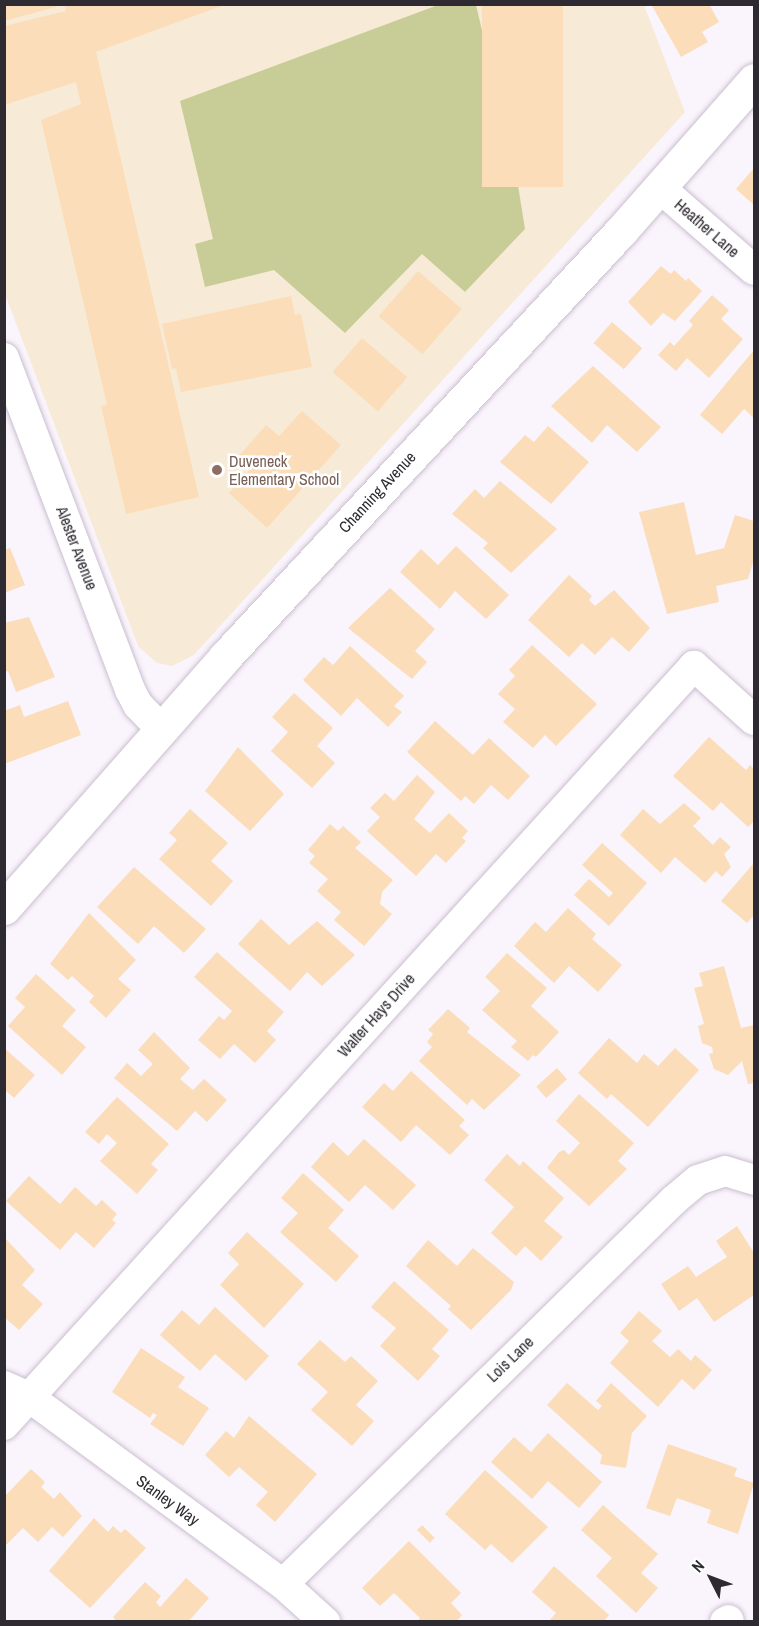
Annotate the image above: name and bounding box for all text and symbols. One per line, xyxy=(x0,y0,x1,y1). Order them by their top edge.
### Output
street label: Heather Lane xyxy=(671,195,743,261)
street label: Channing Avenue xyxy=(334,447,420,537)
place label: Duveneck Elementary School xyxy=(229,451,339,489)
marker: Duveneck Elementary School xyxy=(210,463,224,477)
street label: Alester Avenue xyxy=(52,503,102,593)
street label: Walter Hays Drive xyxy=(333,969,419,1061)
street label: Lois Lane xyxy=(483,1332,537,1386)
street label: Stanley Way xyxy=(133,1471,203,1529)
north arrow xyxy=(681,1548,741,1608)
text: N xyxy=(686,1555,709,1577)

